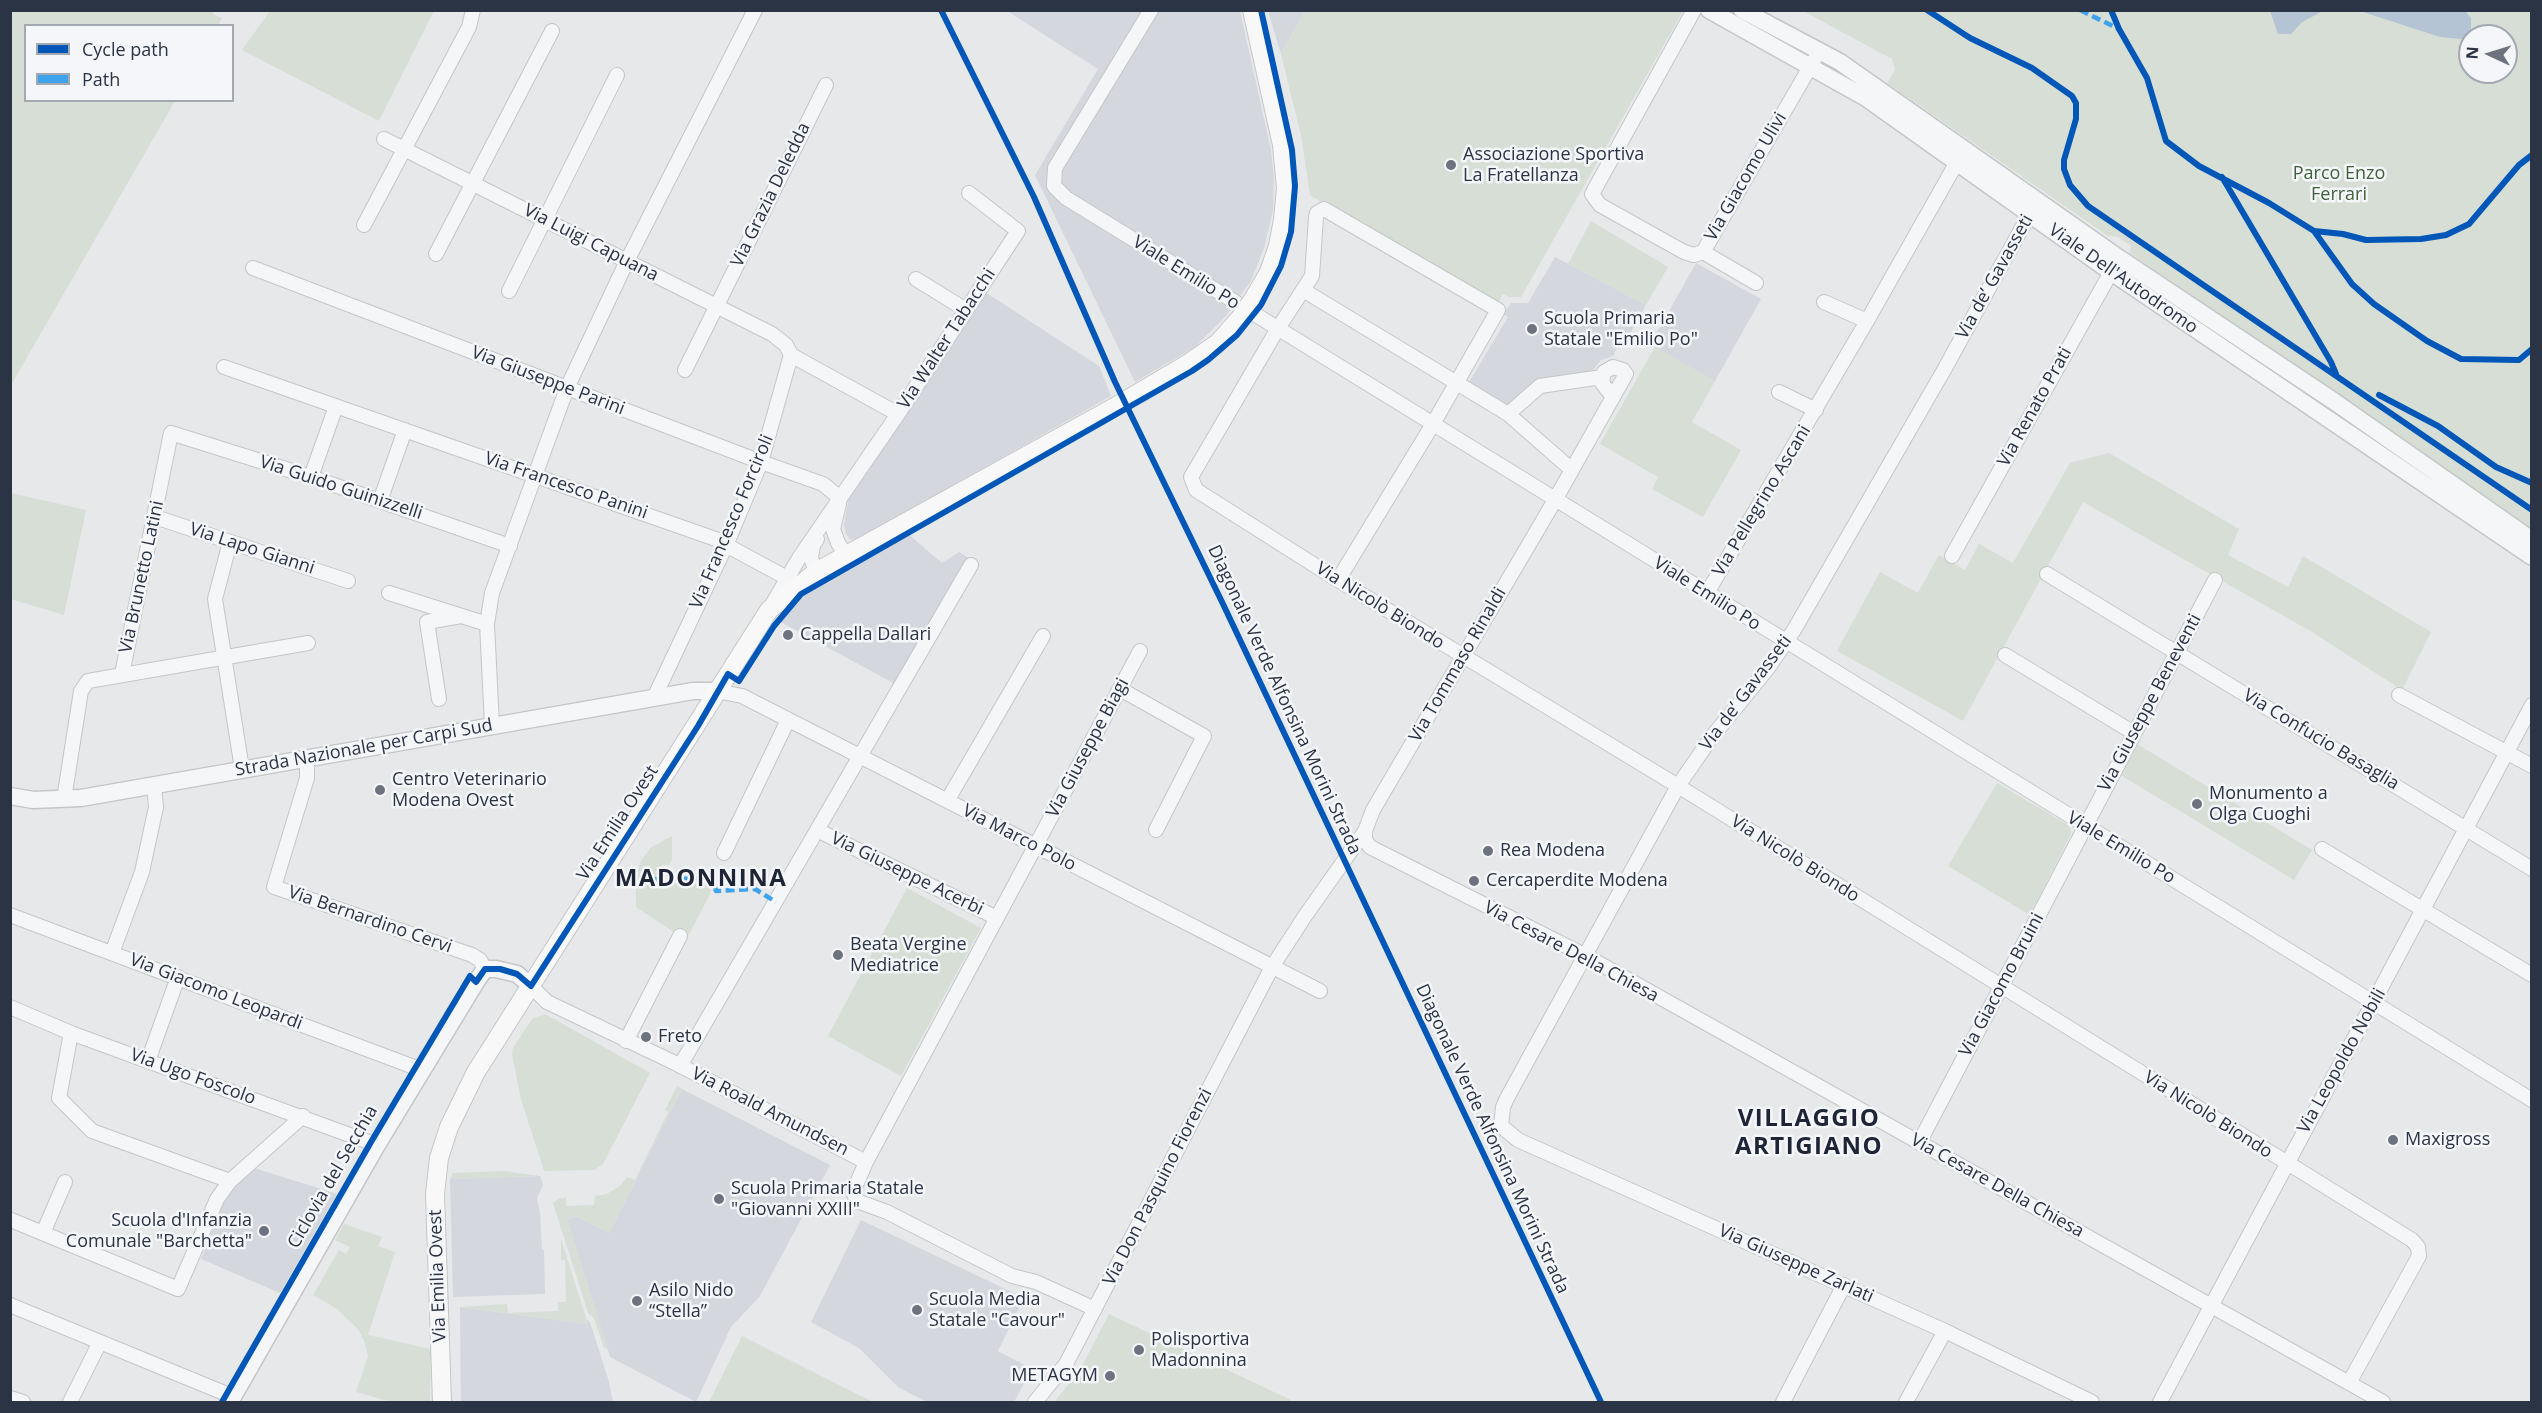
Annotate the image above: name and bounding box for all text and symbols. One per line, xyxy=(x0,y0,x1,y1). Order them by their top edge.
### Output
legend xyxy=(24,24,234,102)
north arrow xyxy=(2458,24,2518,84)
text: Cycle path xyxy=(82,37,169,61)
text: N xyxy=(2461,46,2483,60)
text: Path xyxy=(82,67,120,91)
street label: Via Giacomo Ulivi xyxy=(1700,109,1792,245)
street label: Via Grazia Deledda xyxy=(727,119,815,271)
place label: Associazione Sportiva La Fratellanza xyxy=(1463,144,1644,186)
marker: Associazione Sportiva La Fratellanza xyxy=(1444,158,1458,172)
park label: Parco Enzo Ferrari xyxy=(2293,163,2385,206)
street label: Via Luigi Capuana xyxy=(520,200,662,286)
street label: Via de’ Gavasseti xyxy=(1952,211,2038,343)
street label: Viale Dell'Autodromo xyxy=(2044,219,2202,339)
street label: Viale Emilio Po xyxy=(1129,231,1243,315)
street label: Via Walter Tabacchi xyxy=(893,265,1001,413)
place label: Scuola Primaria Statale "Emilio Po" xyxy=(1544,308,1698,350)
marker: Scuola Primaria Statale "Emilio Po" xyxy=(1525,322,1539,336)
street label: Via Giuseppe Parini xyxy=(468,342,628,420)
street label: Via Renato Prati xyxy=(1993,343,2077,471)
street label: Via Pellegrino Ascani xyxy=(1708,422,1816,580)
street label: Via Francesco Forciroli xyxy=(686,432,778,612)
street label: Via Francesco Panini xyxy=(482,448,650,524)
street label: Via Guido Guinizzelli xyxy=(257,451,425,525)
street label: Via Brunetto Latini xyxy=(115,499,169,655)
street label: Via Lapo Gianni xyxy=(187,519,317,579)
street label: Diagonale Verde Alfonsina Morini Strada xyxy=(1203,542,1365,858)
street label: Viale Emilio Po xyxy=(1650,552,1764,636)
street label: Via Nicolò Biondo xyxy=(1312,558,1448,654)
street label: Via Tommaso Rinaldi xyxy=(1405,584,1511,746)
street label: Via Giuseppe Beneventi xyxy=(2094,610,2206,796)
place label: Cappella Dallari xyxy=(800,624,931,646)
marker: Cappella Dallari xyxy=(781,628,795,642)
street label: Via de’ Gavasseti xyxy=(1696,631,1796,755)
street label: Via Giuseppe Biagi xyxy=(1042,675,1134,821)
street label: Via Confucio Basaglia xyxy=(2239,685,2403,795)
street label: Strada Nazionale per Carpi Sud xyxy=(234,715,494,781)
street label: Via Emilia Ovest xyxy=(573,761,663,885)
place label: Centro Veterinario Modena Ovest xyxy=(392,769,547,812)
marker: Centro Veterinario Modena Ovest xyxy=(373,783,387,797)
place label: Monumento a Olga Cuoghi xyxy=(2209,783,2328,826)
marker: Monumento a Olga Cuoghi xyxy=(2190,797,2204,811)
street label: Via Marco Polo xyxy=(959,800,1079,876)
street label: Viale Emilio Po xyxy=(2063,807,2179,889)
street label: Via Nicolò Biondo xyxy=(1727,811,1863,907)
street label: Via Giuseppe Acerbi xyxy=(827,828,987,920)
place label: Rea Modena xyxy=(1500,840,1605,862)
marker: Rea Modena xyxy=(1481,844,1495,858)
district label: MADONNINA xyxy=(615,865,787,893)
place label: Cercaperdite Modena xyxy=(1486,870,1668,892)
marker: Cercaperdite Modena xyxy=(1467,874,1481,888)
street label: Via Bernardino Cervi xyxy=(285,882,455,958)
street label: Via Cesare Della Chiesa xyxy=(1480,897,1662,1007)
street label: Via Giacomo Bruini xyxy=(1955,910,2049,1060)
place label: Beata Vergine Mediatrice xyxy=(850,934,966,976)
marker: Beata Vergine Mediatrice xyxy=(831,948,845,962)
street label: Via Giacomo Leopardi xyxy=(126,949,306,1035)
street label: Diagonale Verde Alfonsina Morini Strada xyxy=(1411,981,1573,1297)
street label: Via Leopoldo Nobili xyxy=(2293,985,2391,1137)
place label: Freto xyxy=(658,1026,702,1048)
marker: Freto xyxy=(639,1030,653,1044)
street label: Via Ugo Foscolo xyxy=(127,1044,259,1110)
street label: Via Roald Amundsen xyxy=(688,1063,852,1161)
street label: Via Nicolò Biondo xyxy=(2140,1067,2276,1163)
street label: Via Don Pasquino Fiorenzi xyxy=(1099,1085,1217,1289)
street label: Ciclovia del Secchia xyxy=(283,1102,383,1252)
district label: VILLAGGIO ARTIGIANO xyxy=(1735,1105,1883,1161)
street label: Via Cesare Della Chiesa xyxy=(1907,1129,2087,1243)
place label: Maxigross xyxy=(2405,1129,2490,1151)
marker: Maxigross xyxy=(2386,1133,2400,1147)
place label: Scuola Primaria Statale "Giovanni XXIII" xyxy=(731,1178,924,1220)
marker: Scuola Primaria Statale "Giovanni XXIII" xyxy=(712,1192,726,1206)
street label: Via Emilia Ovest xyxy=(425,1209,451,1343)
place label: Scuola d'Infanzia Comunale "Barchetta" xyxy=(66,1210,252,1252)
street label: Via Giuseppe Zarlati xyxy=(1715,1220,1877,1308)
marker: Scuola d'Infanzia Comunale "Barchetta" xyxy=(257,1224,271,1238)
place label: Asilo Nido “Stella” xyxy=(649,1280,733,1322)
place label: Scuola Media Statale "Cavour" xyxy=(929,1289,1065,1332)
marker: Asilo Nido “Stella” xyxy=(630,1294,644,1308)
marker: Scuola Media Statale "Cavour" xyxy=(910,1303,924,1317)
place label: Polisportiva Madonnina xyxy=(1151,1329,1249,1372)
marker: Polisportiva Madonnina xyxy=(1132,1343,1146,1357)
place label: METAGYM xyxy=(1011,1365,1098,1387)
marker: METAGYM xyxy=(1103,1369,1117,1383)

